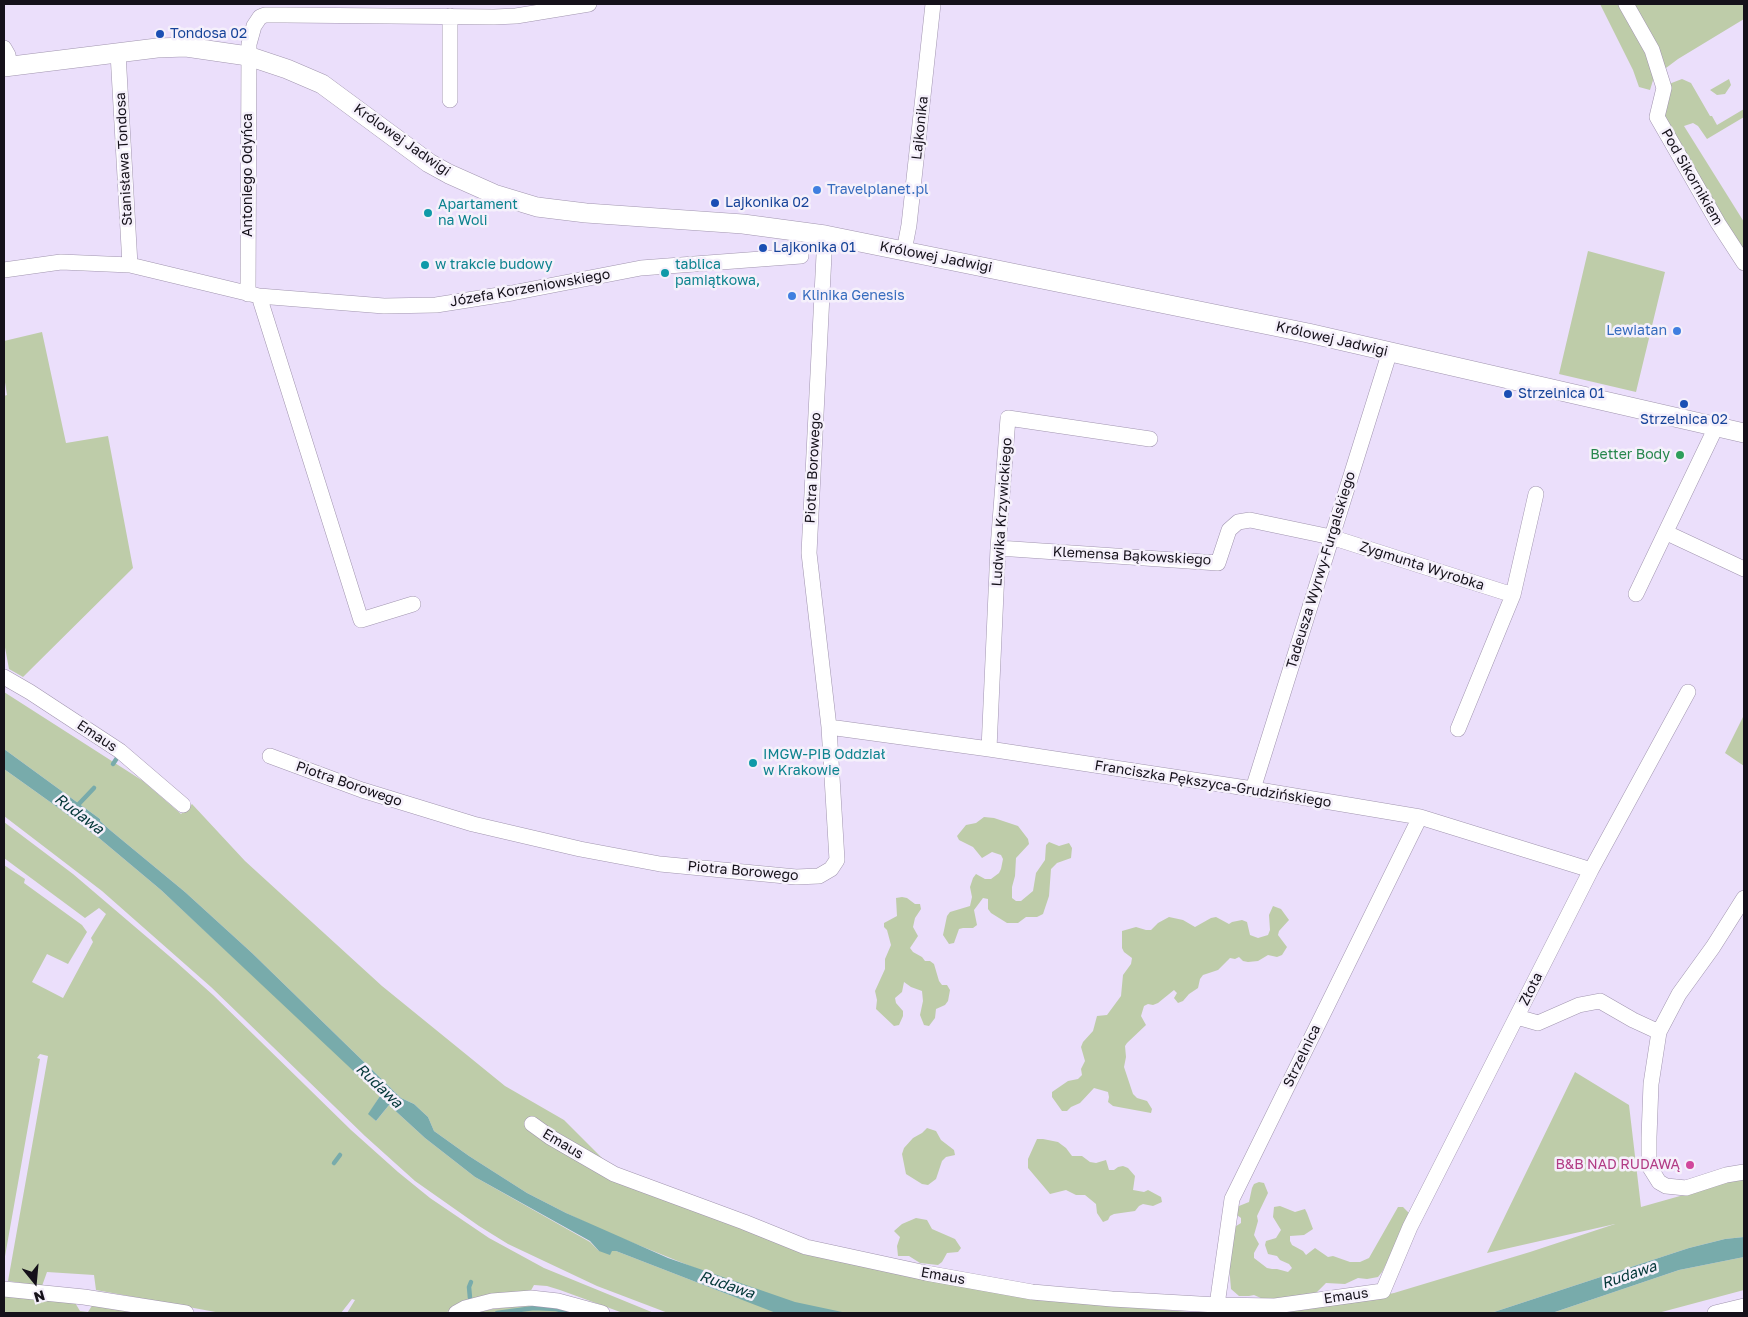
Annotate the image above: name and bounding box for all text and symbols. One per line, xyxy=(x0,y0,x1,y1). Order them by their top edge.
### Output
place label: Tondosa 02 xyxy=(170,26,247,42)
marker: Tondosa 02 xyxy=(154,28,166,40)
street label: Stanisława Tondosa xyxy=(112,92,136,226)
street label: Lajkonika xyxy=(908,95,932,161)
street label: Królowej Jadwigi xyxy=(350,100,454,180)
street label: Antoniego Odyńca xyxy=(240,113,256,237)
street label: Pod Sikornikiem xyxy=(1658,126,1726,228)
place label: Travelplanet.pl xyxy=(827,182,929,198)
marker: Travelplanet.pl xyxy=(811,184,823,196)
place label: Lajkonika 02 xyxy=(725,195,809,211)
place label: Apartament na Woli xyxy=(438,197,518,230)
marker: Lajkonika 02 xyxy=(709,197,721,209)
marker: Apartament na Woli xyxy=(422,207,434,219)
street label: Królowej Jadwigi xyxy=(878,238,994,276)
place label: Lajkonika 01 xyxy=(773,240,856,256)
marker: Lajkonika 01 xyxy=(757,242,769,254)
place label: w trakcie budowy xyxy=(435,257,553,273)
place label: tablica pamiątkowa, xyxy=(675,257,760,290)
marker: w trakcie budowy xyxy=(419,259,431,271)
street label: Józefa Korzeniowskiego xyxy=(449,266,611,310)
marker: tablica pamiątkowa, xyxy=(659,267,671,279)
place label: Klinika Genesis xyxy=(802,288,905,304)
marker: Klinika Genesis xyxy=(786,290,798,302)
street label: Królowej Jadwigi xyxy=(1274,318,1390,360)
place label: Lewiatan xyxy=(1606,323,1667,339)
marker: Lewiatan xyxy=(1671,325,1683,337)
place label: Strzelnica 01 xyxy=(1518,386,1604,402)
marker: Strzelnica 01 xyxy=(1502,388,1514,400)
marker: Strzelnica 02 xyxy=(1678,398,1690,410)
street label: Piotra Borowego xyxy=(802,412,824,524)
place label: Strzelnica 02 xyxy=(1640,412,1728,428)
street label: Ludwika Krzywickiego xyxy=(988,437,1016,587)
place label: Better Body xyxy=(1590,447,1670,463)
marker: Better Body xyxy=(1674,449,1686,461)
street label: Tadeusza Wyrwy-Furgalskiego xyxy=(1283,469,1359,671)
street label: Zygmunta Wyrobka xyxy=(1358,538,1486,594)
street label: Klemensa Bąkowskiego xyxy=(1052,543,1212,569)
street label: Emaus xyxy=(74,717,120,755)
place label: IMGW-PIB Oddział w Krakowie xyxy=(763,747,886,780)
marker: IMGW-PIB Oddział w Krakowie xyxy=(747,757,759,769)
street label: Franciszka Pększyca-Grudzińskiego xyxy=(1093,757,1333,811)
street label: Piotra Borowego xyxy=(294,758,404,810)
water label: Rudawa xyxy=(51,790,107,838)
street label: Piotra Borowego xyxy=(687,858,799,884)
street label: Złota xyxy=(1516,970,1546,1008)
street label: Strzelnica xyxy=(1280,1022,1324,1090)
water label: Rudawa xyxy=(352,1060,406,1112)
street label: Emaus xyxy=(540,1125,586,1163)
place label: B&B NAD RUDAWĄ xyxy=(1555,1157,1680,1173)
marker: B&B NAD RUDAWĄ xyxy=(1684,1159,1696,1171)
north arrow xyxy=(10,1257,60,1307)
water label: Rudawa xyxy=(1599,1257,1659,1293)
street label: Emaus xyxy=(920,1264,966,1288)
water label: Rudawa xyxy=(697,1267,757,1303)
street label: Emaus xyxy=(1323,1285,1369,1307)
text: N xyxy=(32,1287,47,1307)

